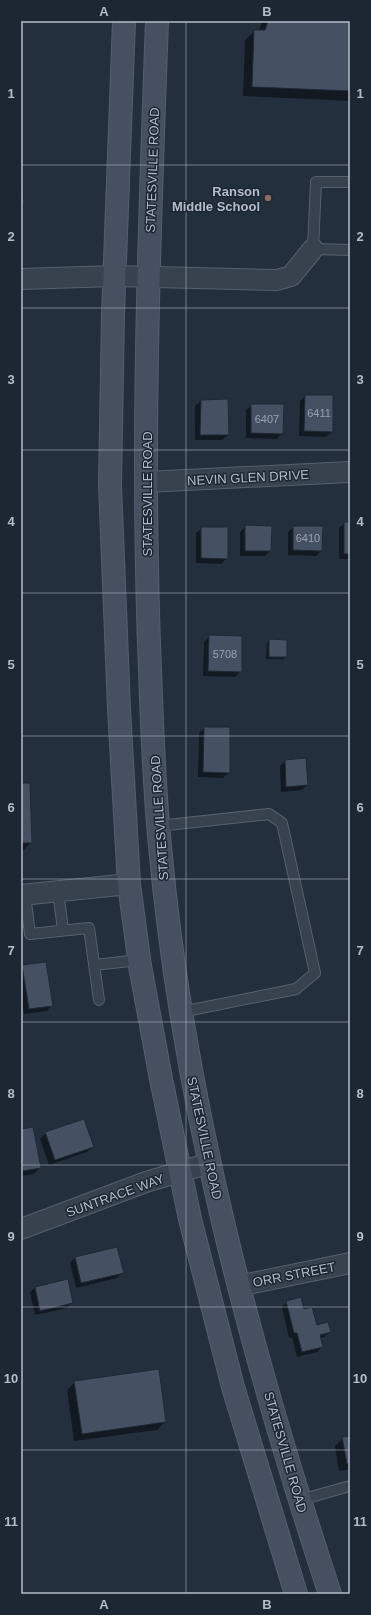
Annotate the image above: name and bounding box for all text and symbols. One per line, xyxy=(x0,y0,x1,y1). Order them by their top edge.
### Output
text: A xyxy=(99,4,109,19)
text: B xyxy=(262,4,272,19)
text: 1 xyxy=(7,86,15,101)
text: 1 xyxy=(356,86,364,101)
street label: STATESVILLE ROAD xyxy=(143,107,162,233)
place label: Ranson Middle School xyxy=(172,184,260,214)
marker: Ranson Middle School xyxy=(263,193,273,203)
text: 2 xyxy=(7,229,15,244)
text: 2 xyxy=(356,229,364,244)
text: 3 xyxy=(7,372,15,387)
text: 3 xyxy=(356,372,364,387)
house number: 6411 xyxy=(307,407,331,419)
house number: 6407 xyxy=(255,413,279,425)
street label: STATESVILLE ROAD xyxy=(140,431,155,557)
street label: NEVIN GLEN DRIVE xyxy=(187,467,310,488)
text: 4 xyxy=(7,514,15,529)
text: 4 xyxy=(356,514,364,529)
house number: 6410 xyxy=(296,532,320,544)
house number: 5708 xyxy=(213,648,237,660)
text: 5 xyxy=(7,657,15,672)
text: 5 xyxy=(356,657,364,672)
street label: STATESVILLE ROAD xyxy=(148,755,171,881)
text: 6 xyxy=(7,800,15,815)
text: 6 xyxy=(356,800,364,815)
text: 7 xyxy=(7,943,15,958)
text: 7 xyxy=(356,943,364,958)
street label: STATESVILLE ROAD xyxy=(184,1075,225,1201)
text: 8 xyxy=(7,1086,15,1101)
text: 8 xyxy=(356,1086,364,1101)
street label: SUNTRACE WAY xyxy=(64,1171,167,1220)
text: 9 xyxy=(7,1229,15,1244)
text: 9 xyxy=(356,1229,364,1244)
street label: ORR STREET xyxy=(252,1259,337,1290)
text: 10 xyxy=(4,1371,18,1386)
text: 10 xyxy=(353,1371,367,1386)
street label: STATESVILLE ROAD xyxy=(261,1390,310,1514)
text: 11 xyxy=(4,1514,18,1529)
text: 11 xyxy=(353,1514,367,1529)
text: A xyxy=(99,1597,109,1612)
text: B xyxy=(262,1597,272,1612)

